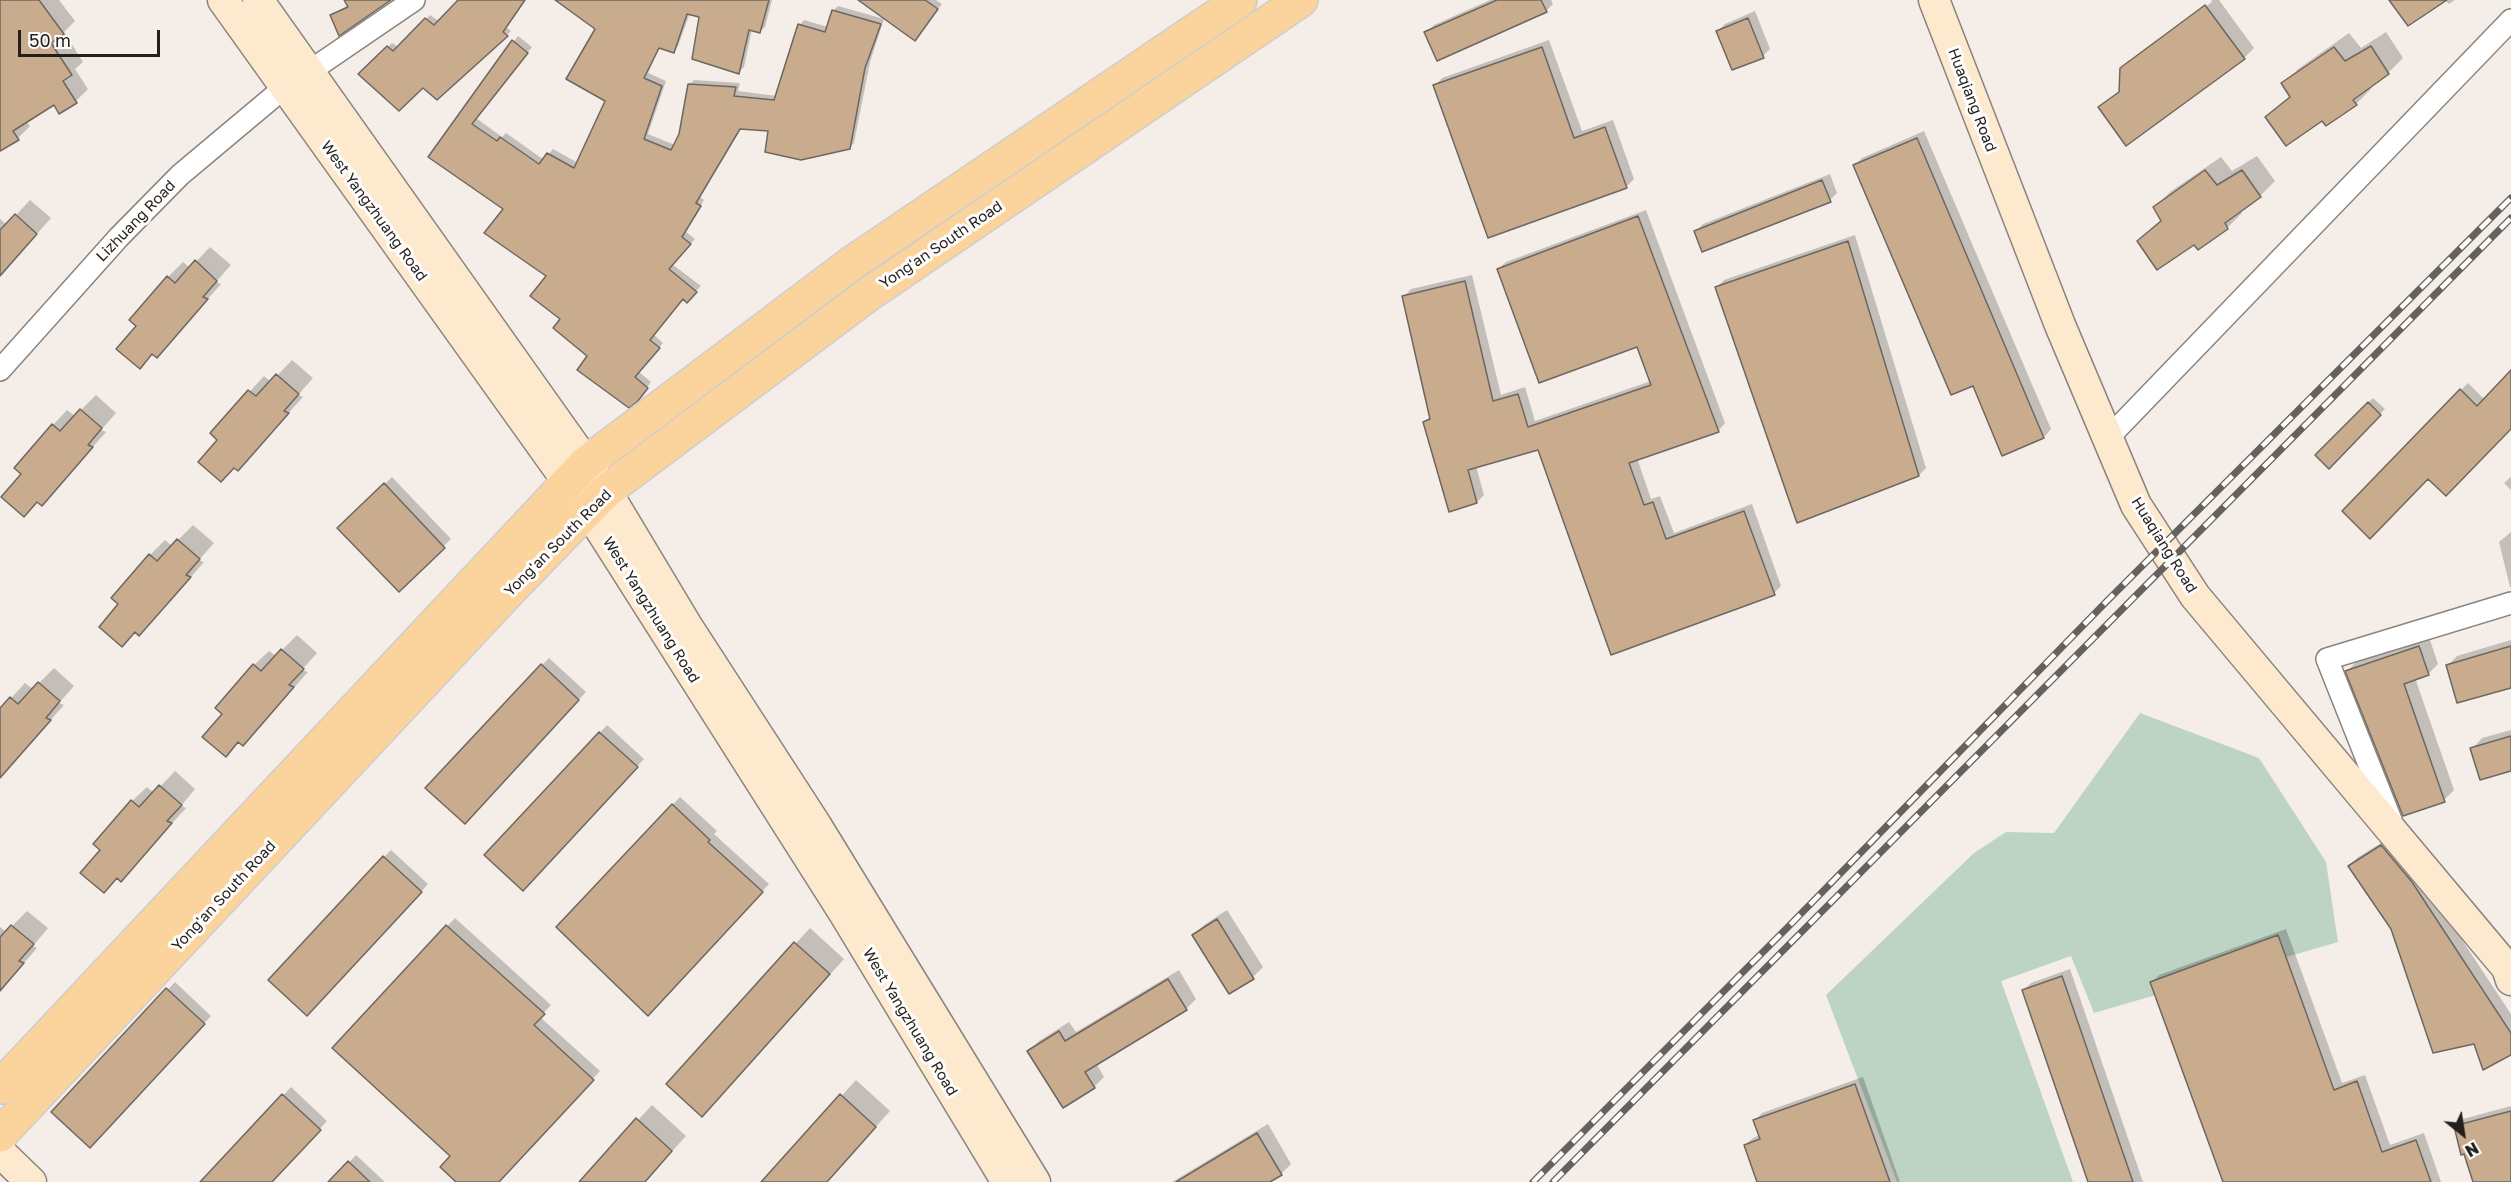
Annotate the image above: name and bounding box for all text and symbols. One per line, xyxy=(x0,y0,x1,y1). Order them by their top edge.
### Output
scale bar xyxy=(21,18,164,56)
text: 50 m xyxy=(29,29,71,51)
street label: Huaqiang Road xyxy=(1944,46,2000,154)
street label: West Yangzhuang Road xyxy=(317,137,431,285)
street label: Lizhuang Road xyxy=(93,177,179,265)
street label: Yong'an South Road xyxy=(876,197,1006,293)
street label: Yong'an South Road xyxy=(501,486,615,600)
street label: Huaqiang Road xyxy=(2127,494,2201,596)
street label: West Yangzhuang Road xyxy=(599,534,703,686)
street label: Yong'an South Road xyxy=(168,837,280,955)
street label: West Yangzhuang Road xyxy=(859,945,961,1099)
north arrow xyxy=(2433,1104,2493,1164)
text: N xyxy=(2462,1138,2482,1161)

